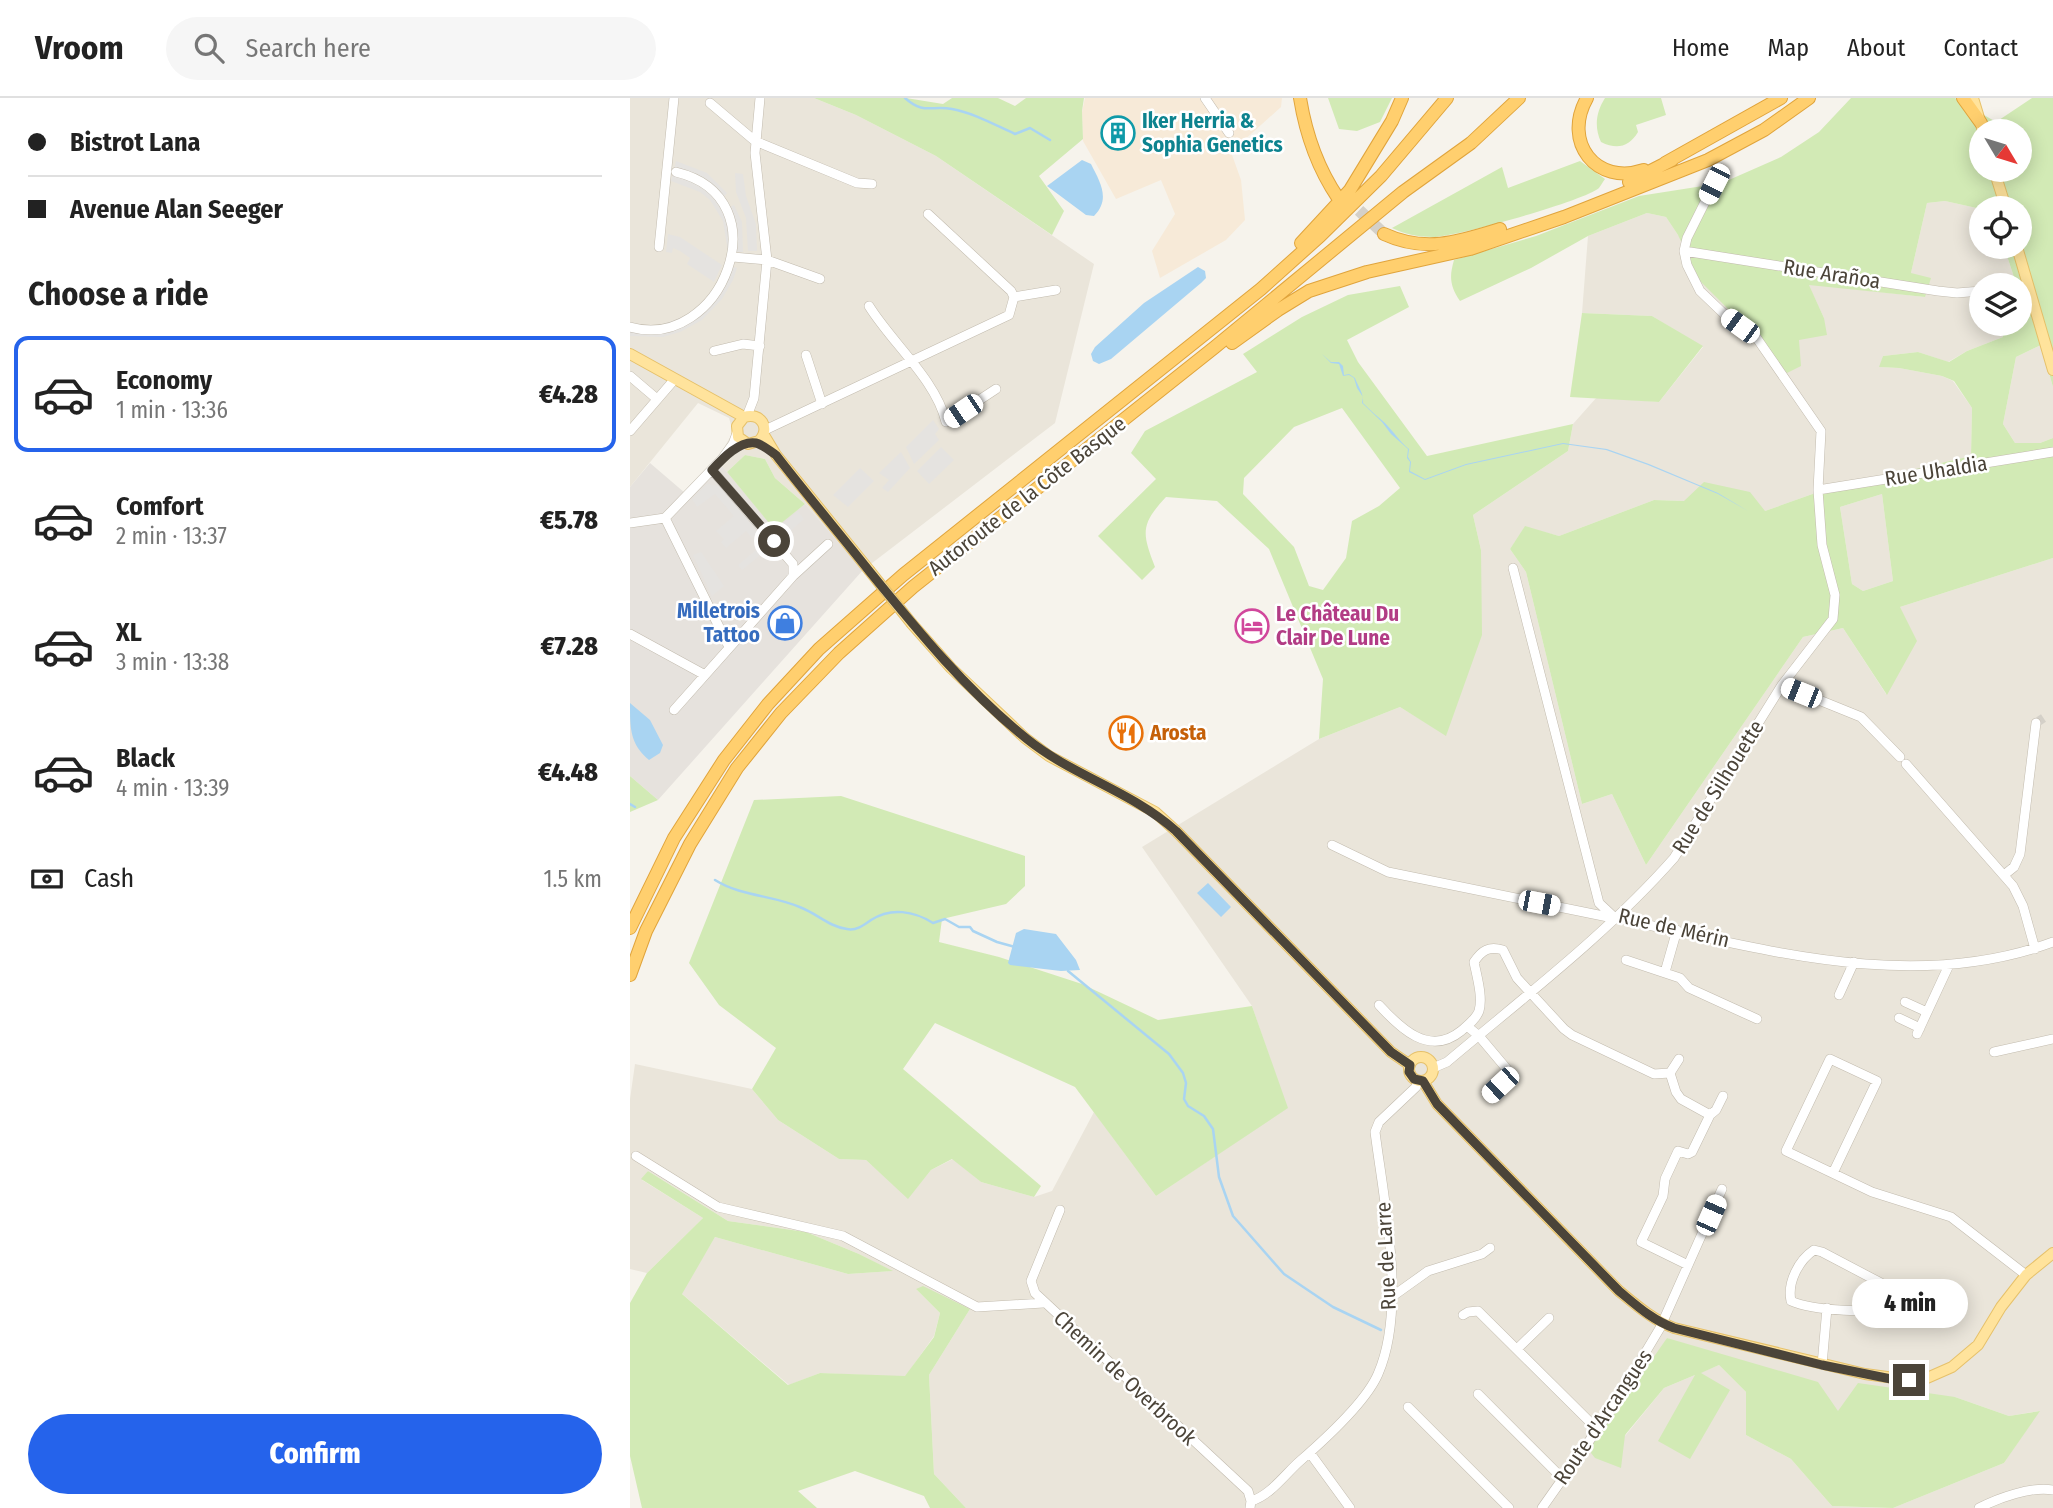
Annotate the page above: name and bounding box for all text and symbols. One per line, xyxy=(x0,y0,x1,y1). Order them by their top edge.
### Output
search box xyxy=(166,17,656,80)
text: Vroom xyxy=(35,28,124,68)
icon: search xyxy=(190,29,228,67)
text: Search here xyxy=(246,33,371,64)
text: Home xyxy=(1672,34,1729,62)
text: Map xyxy=(1767,34,1809,62)
text: About xyxy=(1847,34,1905,62)
text: Contact xyxy=(1943,34,2018,62)
place label: Iker Herria & Sophia Genetics xyxy=(1142,108,1283,158)
building icon: Iker Herria & Sophia Genetics xyxy=(1099,114,1137,152)
north arrow xyxy=(1969,119,2032,182)
map controls xyxy=(1969,119,2032,336)
text: Bistrot Lana xyxy=(70,127,200,158)
car xyxy=(1696,161,1733,207)
text: Avenue Alan Seeger xyxy=(70,194,283,225)
button: locate xyxy=(1969,196,2032,259)
street label: Rue Arañoa xyxy=(1782,253,1882,295)
button: layers xyxy=(1969,273,2032,336)
text: Choose a ride xyxy=(28,275,209,313)
car xyxy=(1717,305,1764,347)
icon: car xyxy=(32,363,95,426)
text: Economy xyxy=(116,365,212,396)
text: €4.28 xyxy=(539,379,598,410)
car xyxy=(940,391,987,431)
text: 1 min · 13:36 xyxy=(116,396,228,424)
street label: Autoroute de la Côte Basque xyxy=(923,411,1131,581)
street label: Rue Uhaldia xyxy=(1883,450,1989,492)
icon: car xyxy=(32,489,95,552)
text: Comfort xyxy=(116,491,204,522)
text: €5.78 xyxy=(540,505,598,536)
text: 2 min · 13:37 xyxy=(116,522,227,550)
route start xyxy=(758,525,790,557)
place label: Milletrois Tattoo xyxy=(677,598,760,648)
place label: Le Château Du Clair De Lune xyxy=(1276,601,1399,651)
shop icon: Milletrois Tattoo xyxy=(766,604,804,642)
hotel icon: Le Château Du Clair De Lune xyxy=(1233,607,1271,645)
icon: car xyxy=(32,615,95,678)
text: XL xyxy=(116,617,142,648)
text: €7.28 xyxy=(541,631,598,662)
text: 3 min · 13:38 xyxy=(116,648,229,676)
car xyxy=(1778,675,1825,711)
restaurant icon: Arosta xyxy=(1107,714,1145,752)
street label: Rue de Silhouette xyxy=(1666,715,1770,859)
place label: Arosta xyxy=(1149,720,1207,746)
icon: car xyxy=(32,741,95,804)
text: Black xyxy=(116,743,175,774)
text: €4.48 xyxy=(538,757,598,788)
text: 4 min · 13:39 xyxy=(116,774,230,802)
icon: cash xyxy=(28,860,66,898)
text: Cash xyxy=(84,863,134,894)
text: 1.5 km xyxy=(544,865,602,893)
car xyxy=(1517,889,1562,917)
street label: Rue de Mérin xyxy=(1616,903,1732,953)
car xyxy=(1478,1063,1523,1107)
car xyxy=(1693,1192,1730,1238)
street label: Rue de Larre xyxy=(1370,1201,1402,1311)
callout: 4 min xyxy=(1851,1278,1967,1328)
text: 4 min xyxy=(1884,1289,1936,1317)
street label: Chemin de Overbrook xyxy=(1048,1305,1202,1451)
street label: Route d'Arcangues xyxy=(1548,1344,1658,1490)
route end xyxy=(1893,1364,1925,1396)
button: Confirm xyxy=(28,1414,602,1494)

